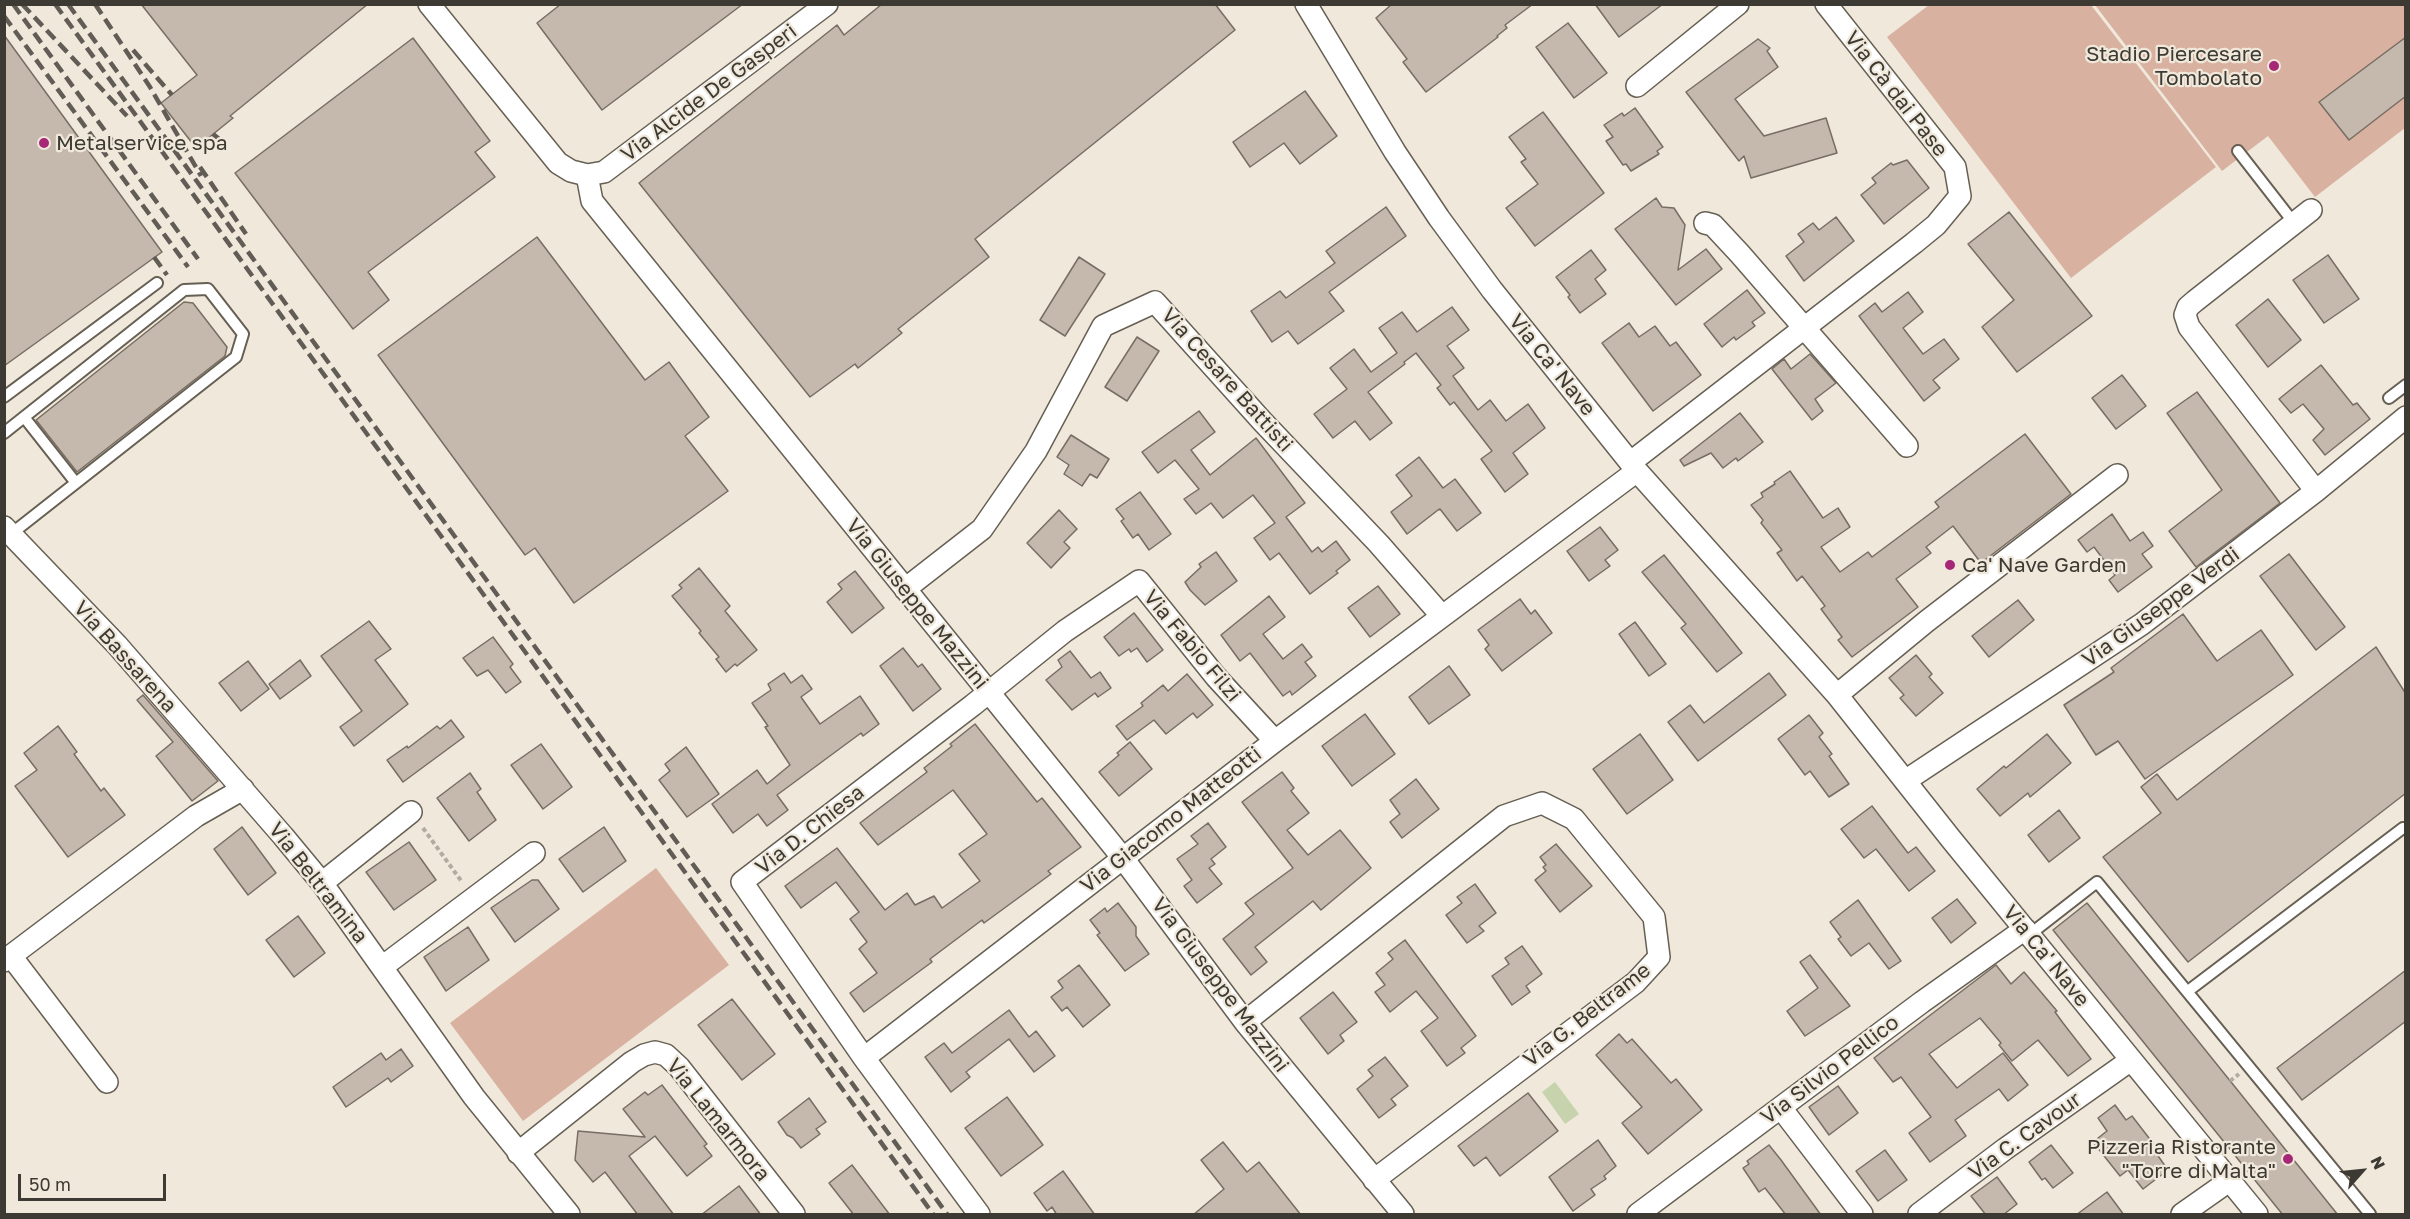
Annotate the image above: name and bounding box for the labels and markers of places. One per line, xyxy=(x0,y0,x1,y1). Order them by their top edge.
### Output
place label: Stadio Piercesare Tombolato xyxy=(2086,41,2262,91)
marker: Stadio Piercesare Tombolato xyxy=(2267,59,2281,73)
place label: Metalservice spa xyxy=(56,130,228,156)
marker: Metalservice spa xyxy=(37,136,51,150)
place label: Ca' Nave Garden xyxy=(1962,552,2127,578)
marker: Ca' Nave Garden xyxy=(1943,558,1957,572)
place label: Pizzeria Ristorante "Torre di Malta" xyxy=(2087,1134,2276,1184)
marker: Pizzeria Ristorante "Torre di Malta" xyxy=(2281,1152,2295,1166)

